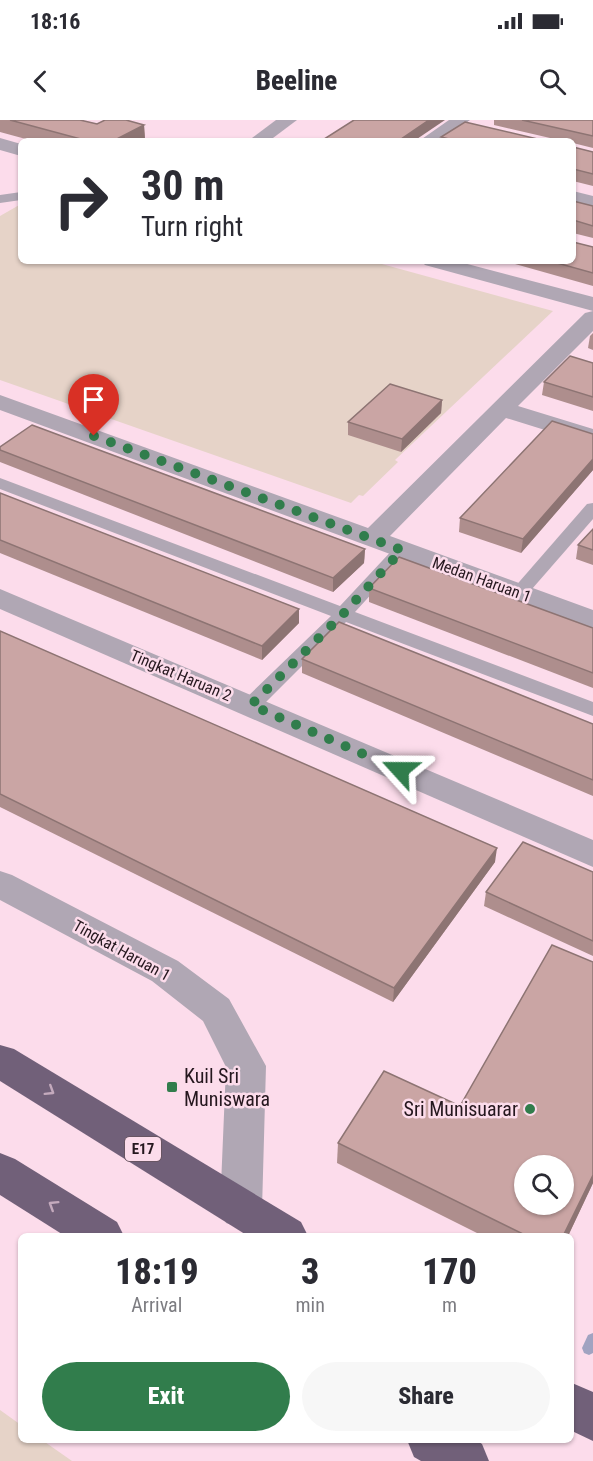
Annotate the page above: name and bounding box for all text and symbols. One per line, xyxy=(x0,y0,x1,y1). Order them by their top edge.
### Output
text: 18:16 xyxy=(30,9,81,34)
icon: back xyxy=(24,65,57,98)
text: Beeline xyxy=(256,65,337,97)
icon: search xyxy=(536,65,569,98)
text: 30 m xyxy=(141,161,224,210)
icon: right xyxy=(42,162,120,240)
text: Turn right xyxy=(141,211,243,243)
pin xyxy=(68,374,119,436)
icon: arrive xyxy=(77,383,110,416)
street label: Medan Haruan 1 xyxy=(430,553,534,606)
street label: Tingkat Haruan 2 xyxy=(127,646,234,705)
position arrow xyxy=(368,738,432,802)
street label: Tingkat Haruan 1 xyxy=(70,916,174,985)
place label: Kuil Sri Muniswara xyxy=(184,1064,270,1111)
marker: Kuil Sri Muniswara xyxy=(165,1080,179,1094)
one-way arrow xyxy=(44,1084,54,1096)
place label: Sri Munisuarar xyxy=(404,1097,518,1121)
marker: Sri Munisuarar xyxy=(523,1102,537,1116)
road number: E17 xyxy=(125,1137,161,1161)
map controls xyxy=(514,1155,574,1215)
button: search xyxy=(514,1155,574,1215)
one-way arrow xyxy=(49,1200,59,1212)
text: 18:19 xyxy=(115,1251,198,1293)
text: 3 xyxy=(301,1251,319,1293)
text: 170 xyxy=(422,1251,477,1293)
text: Arrival xyxy=(131,1293,182,1317)
text: min xyxy=(296,1293,325,1317)
text: m xyxy=(442,1293,457,1317)
button: Exit xyxy=(42,1362,290,1431)
button: Share xyxy=(302,1362,550,1431)

